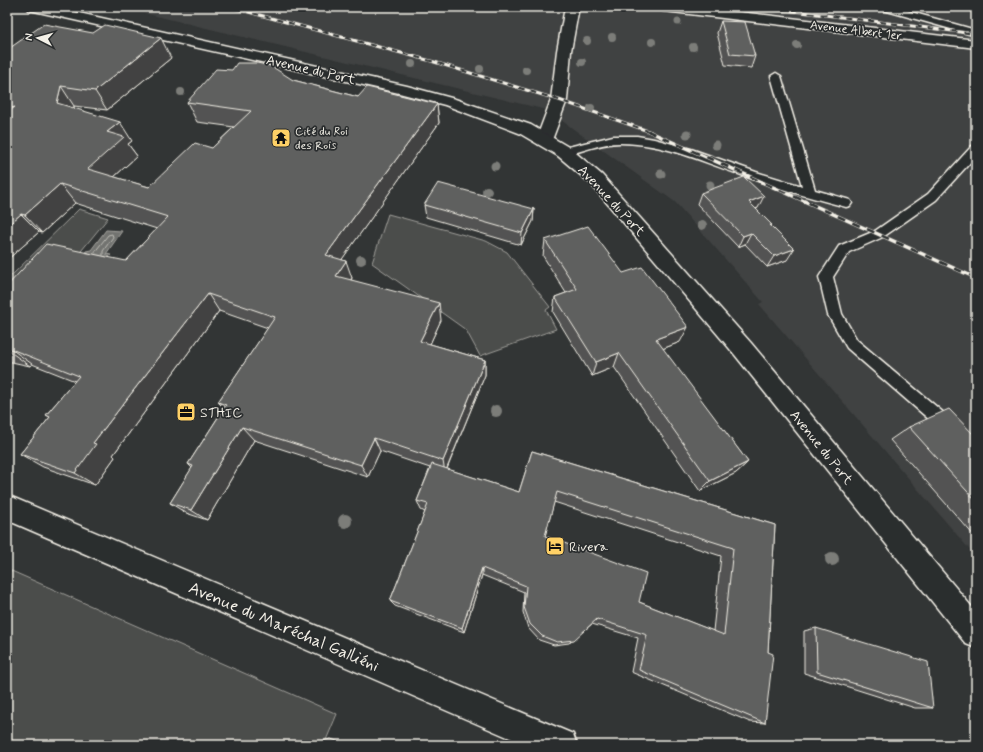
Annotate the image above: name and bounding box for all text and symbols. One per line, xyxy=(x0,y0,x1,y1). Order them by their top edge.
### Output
street label: Avenue Albert 1er xyxy=(809,17,903,45)
north arrow xyxy=(18,18,58,58)
text: N xyxy=(22,33,36,41)
street label: Avenue du Port xyxy=(264,51,358,89)
place label: Cité du Roi des Rois xyxy=(295,124,348,154)
temple icon: Cité du Roi des Rois xyxy=(270,127,292,149)
street label: Avenue du Port xyxy=(574,161,649,241)
office icon: STHIC xyxy=(175,401,197,423)
place label: STHIC xyxy=(200,404,242,422)
street label: Avenue du Port xyxy=(786,407,857,489)
hotel icon: Rivera xyxy=(544,535,566,557)
place label: Rivera xyxy=(569,538,609,556)
street label: Avenue du Maréchal Galliéni xyxy=(185,577,382,677)

